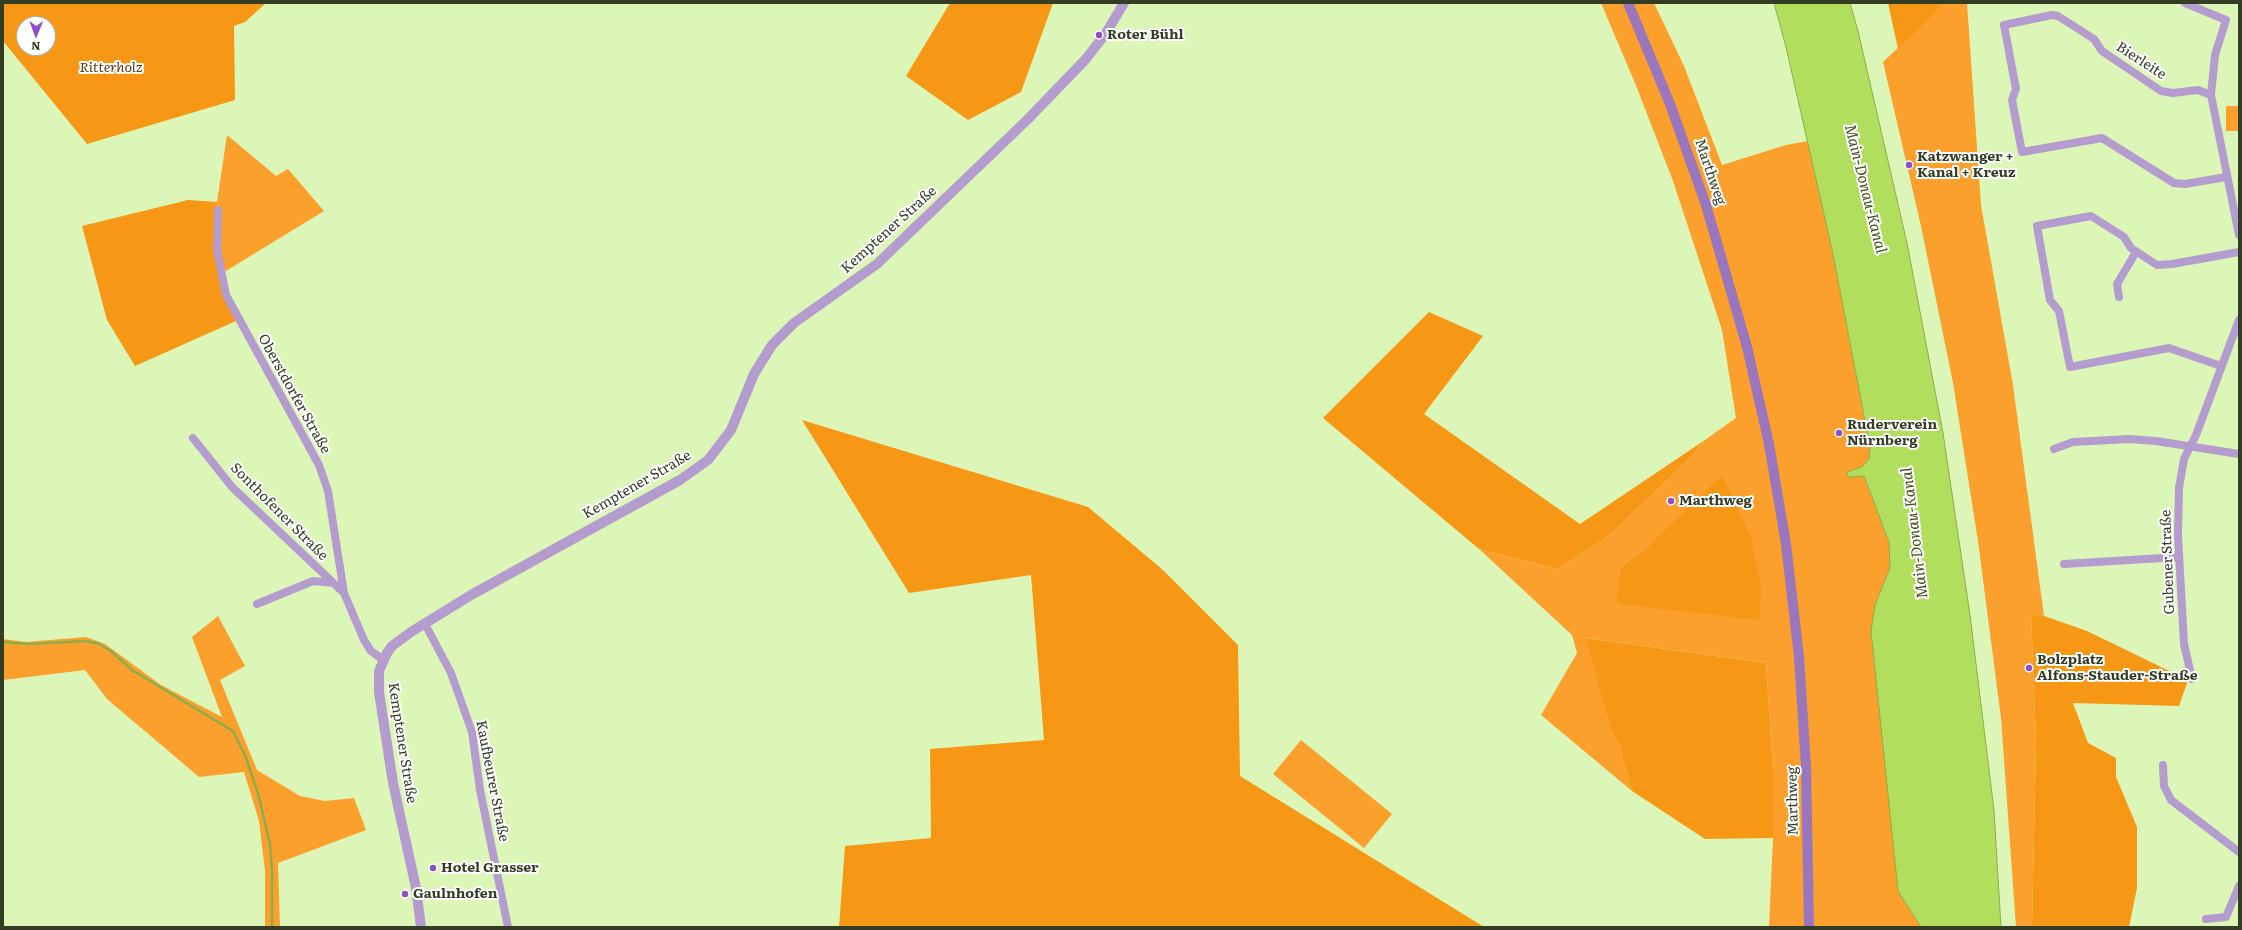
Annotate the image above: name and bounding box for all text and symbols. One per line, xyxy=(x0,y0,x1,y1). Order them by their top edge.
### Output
north arrow xyxy=(16,16,56,56)
place label: Roter Bühl xyxy=(1107,27,1184,43)
marker: Roter Bühl xyxy=(1094,30,1104,40)
text: N xyxy=(31,39,41,55)
street label: Bierleite xyxy=(2113,39,2169,83)
park label: Ritterholz xyxy=(80,60,142,76)
water label: Main-Donau-Kanal xyxy=(1840,123,1890,255)
street label: Marthweg xyxy=(1691,137,1729,207)
place label: Katzwanger + Kanal + Kreuz xyxy=(1917,149,2016,182)
marker: Katzwanger + Kanal + Kreuz xyxy=(1904,160,1914,170)
street label: Kemptener Straße xyxy=(838,183,940,277)
street label: Oberstdorfer Straße xyxy=(254,331,334,457)
place label: Ruderverein Nürnberg xyxy=(1847,417,1937,450)
marker: Ruderverein Nürnberg xyxy=(1834,428,1844,438)
street label: Kemptener Straße xyxy=(580,447,694,523)
street label: Sonthofener Straße xyxy=(227,460,331,564)
water label: Main-Donau-Kanal xyxy=(1898,466,1932,600)
place label: Marthweg xyxy=(1679,493,1752,509)
marker: Marthweg xyxy=(1666,496,1676,506)
street label: Gubener Straße xyxy=(2158,509,2178,615)
place label: Bolzplatz Alfons-Stauder-Straße xyxy=(2037,652,2198,684)
marker: Bolzplatz Alfons-Stauder-Straße xyxy=(2024,663,2034,673)
street label: Kemptener Straße xyxy=(384,681,420,805)
street label: Kaufbeurer Straße xyxy=(472,719,512,843)
street label: Marthweg xyxy=(1784,766,1802,836)
place label: Hotel Grasser xyxy=(441,860,539,876)
marker: Hotel Grasser xyxy=(428,863,438,873)
place label: Gaulnhofen xyxy=(413,886,497,902)
marker: Gaulnhofen xyxy=(400,889,410,899)

